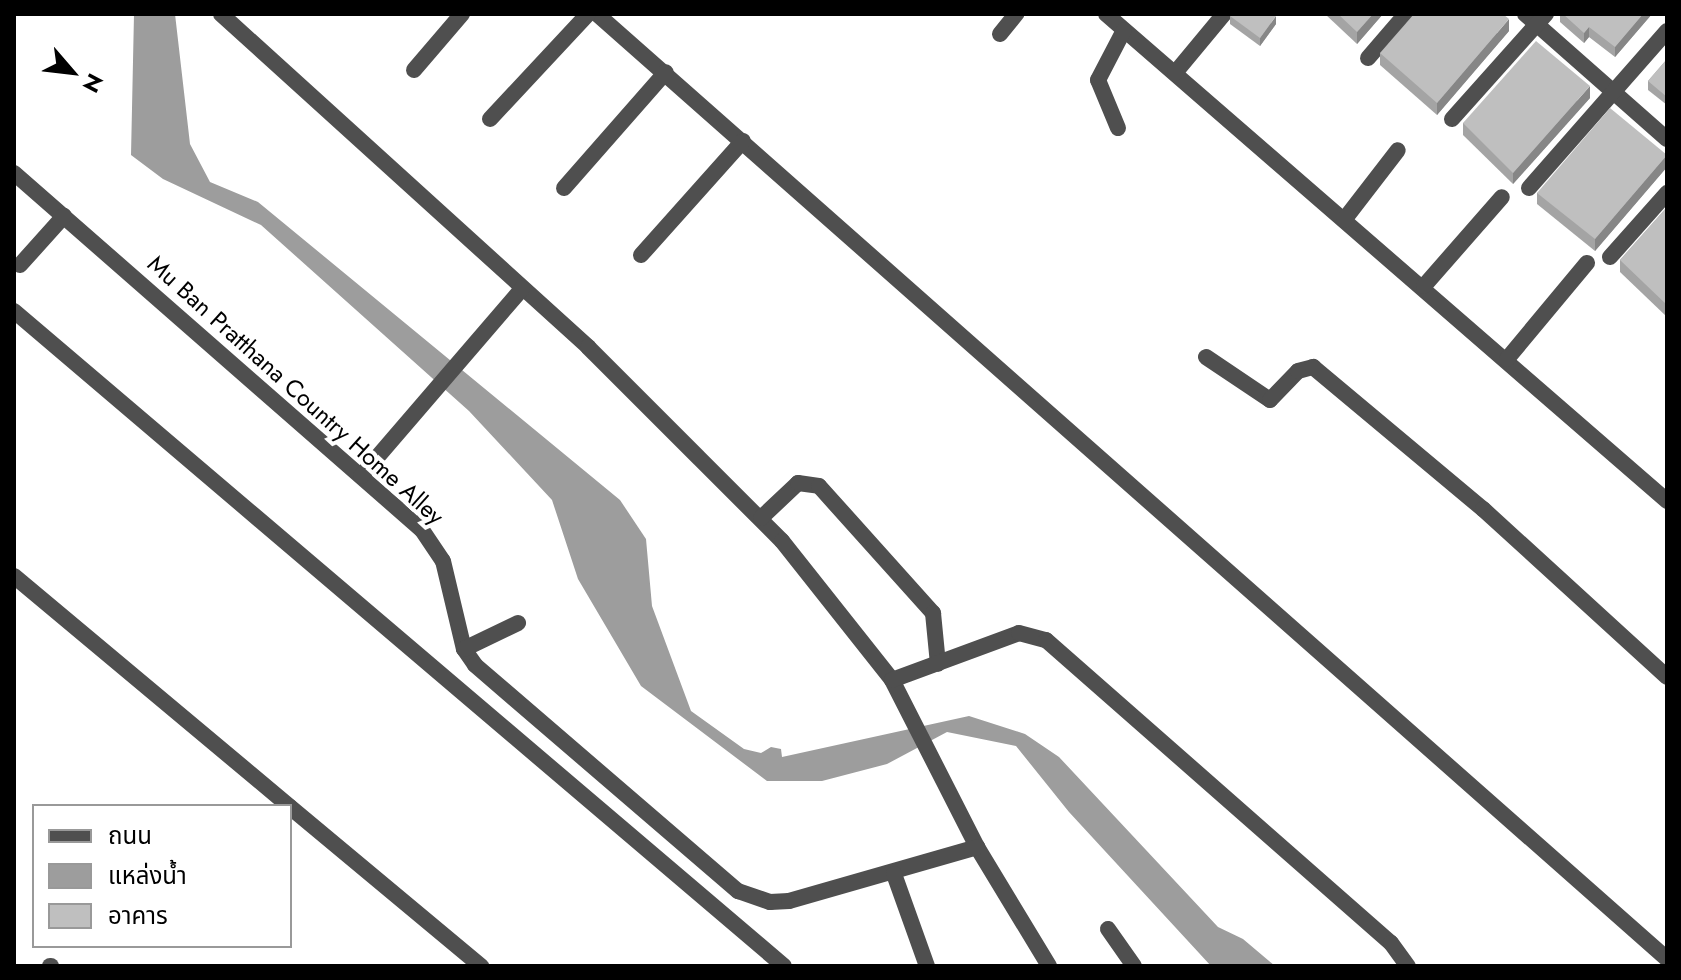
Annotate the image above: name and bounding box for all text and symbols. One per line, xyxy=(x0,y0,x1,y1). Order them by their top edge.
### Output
north arrow xyxy=(32,32,112,112)
text: N xyxy=(75,68,111,98)
street label: Mu Ban Pratthana Country Home Alley xyxy=(142,249,450,531)
legend xyxy=(32,804,292,948)
text: ถนน xyxy=(108,818,152,853)
text: แหล่งน้ำ xyxy=(108,858,187,893)
text: อาคาร xyxy=(108,898,168,933)

